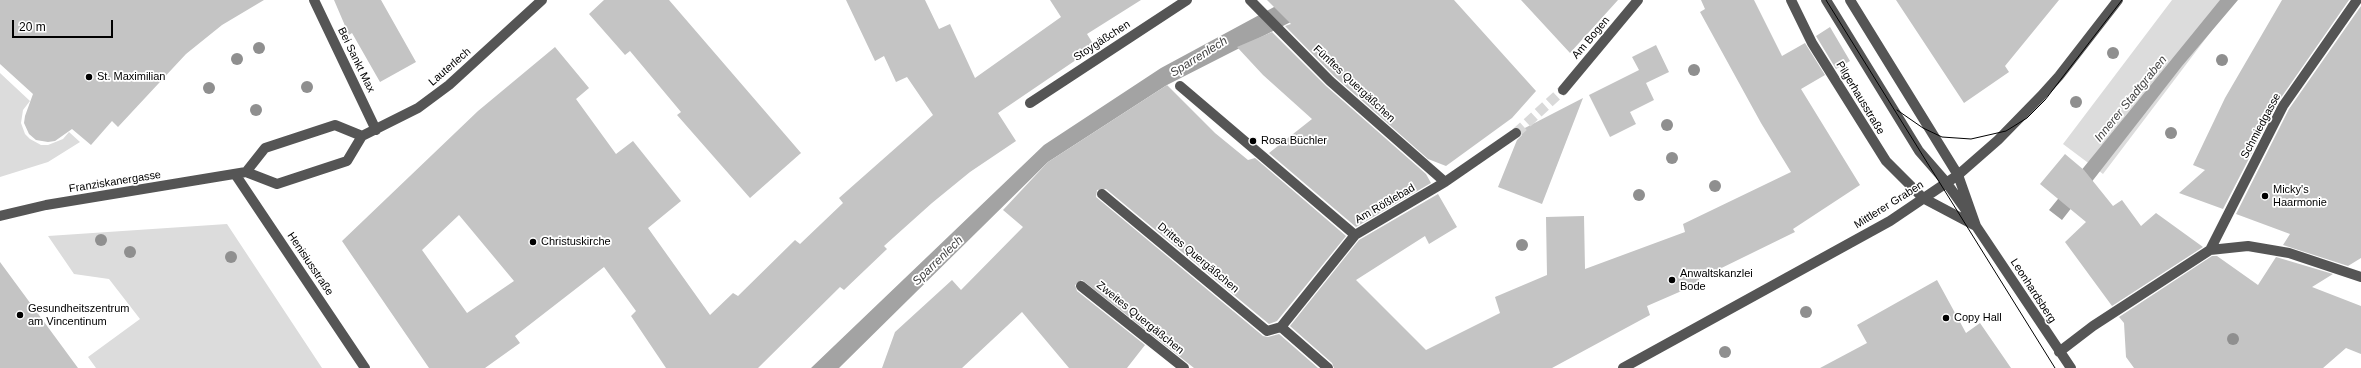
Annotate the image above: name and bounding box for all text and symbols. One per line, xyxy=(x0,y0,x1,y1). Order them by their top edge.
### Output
scale bar xyxy=(14,12,115,38)
street label: Am Bogen xyxy=(1569,14,1613,62)
street label: Stoygäßchen xyxy=(1071,18,1133,64)
text: 20 m xyxy=(19,20,46,34)
street label: Bei Sankt Max xyxy=(335,25,377,95)
water label: Sparrenlech xyxy=(1168,34,1230,80)
street label: Fünftes Quergäßchen xyxy=(1310,43,1398,125)
street label: Lauterlech xyxy=(426,45,474,89)
water label: Innerer Stadtgraben xyxy=(2092,53,2170,145)
street label: Pilgerhausstraße xyxy=(1833,59,1887,137)
place label: St. Maximilian xyxy=(97,70,165,84)
marker: St. Maximilian xyxy=(84,72,94,82)
street label: Schmiedgasse xyxy=(2238,91,2284,161)
place label: Rosa Büchler xyxy=(1261,134,1327,148)
marker: Rosa Büchler xyxy=(1248,136,1258,146)
street label: Franziskanergasse xyxy=(68,168,162,196)
street label: Mittlerer Graben xyxy=(1852,178,1926,232)
street label: Am Rößlebad xyxy=(1353,181,1417,227)
place label: Micky's Haarmonie xyxy=(2273,183,2327,209)
marker: Micky's Haarmonie xyxy=(2260,191,2270,201)
street label: Drittes Quergäßchen xyxy=(1155,220,1241,296)
street label: Henisiusstraße xyxy=(284,230,336,298)
water label: Sparrenlech xyxy=(910,233,966,289)
place label: Christuskirche xyxy=(541,235,611,249)
marker: Christuskirche xyxy=(528,237,538,247)
street label: Leonhardsberg xyxy=(2007,256,2059,326)
place label: Anwaltskanzlei Bode xyxy=(1680,267,1753,293)
marker: Anwaltskanzlei Bode xyxy=(1667,275,1677,285)
street label: Zweites Quergäßchen xyxy=(1094,279,1186,357)
place label: Gesundheitszentrum am Vincentinum xyxy=(28,302,129,328)
marker: Gesundheitszentrum am Vincentinum xyxy=(15,310,25,320)
place label: Copy Hall xyxy=(1954,311,2002,325)
marker: Copy Hall xyxy=(1941,313,1951,323)

